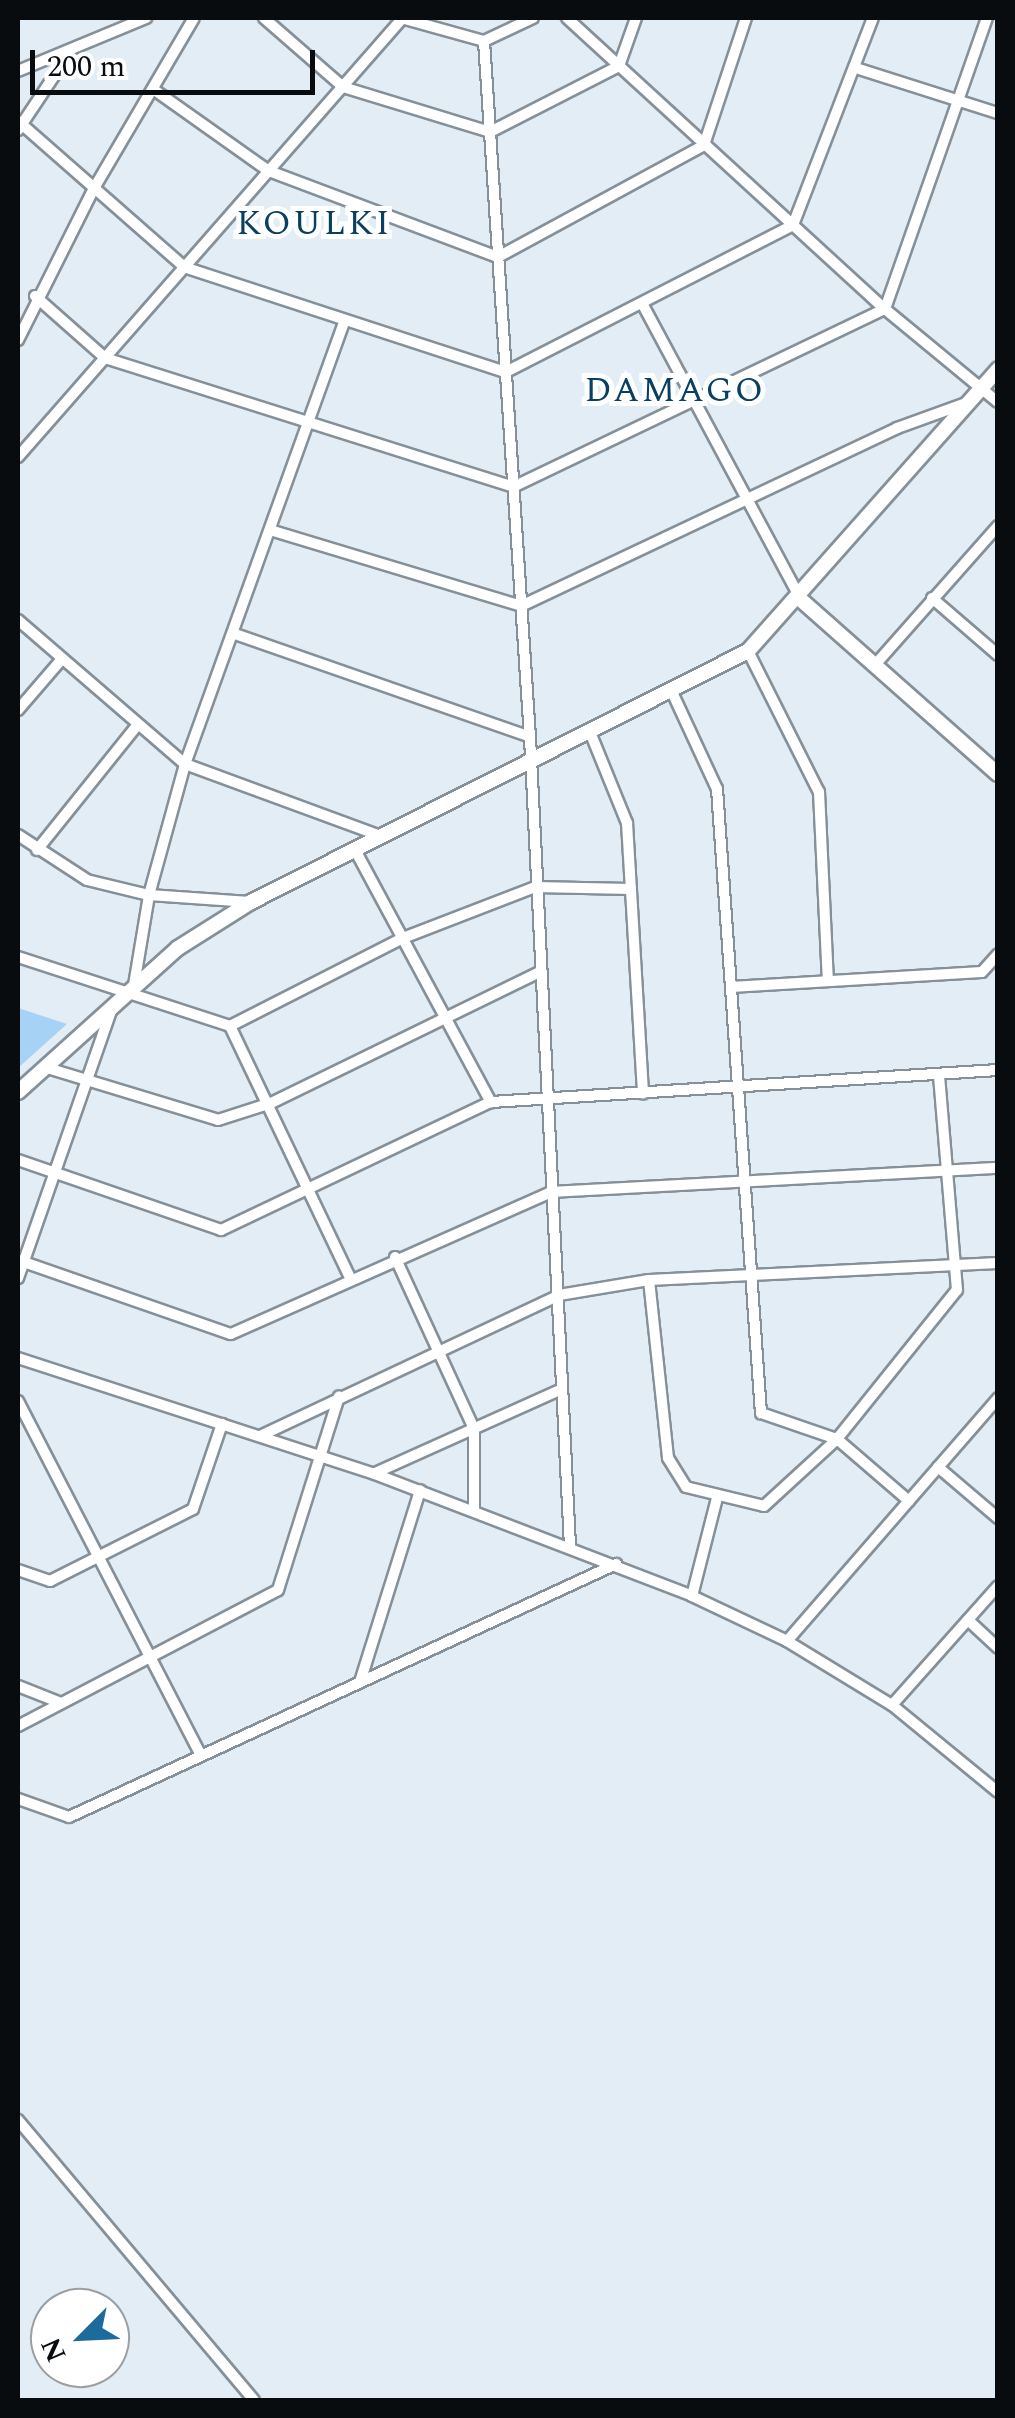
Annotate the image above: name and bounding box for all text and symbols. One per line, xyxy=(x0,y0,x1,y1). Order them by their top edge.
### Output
scale bar xyxy=(35,30,320,92)
text: 200 m xyxy=(47,44,125,90)
district label: KOULKI xyxy=(236,203,392,245)
district label: DAMAGO xyxy=(584,370,766,412)
north arrow xyxy=(30,2288,130,2388)
text: N xyxy=(30,2330,78,2369)

